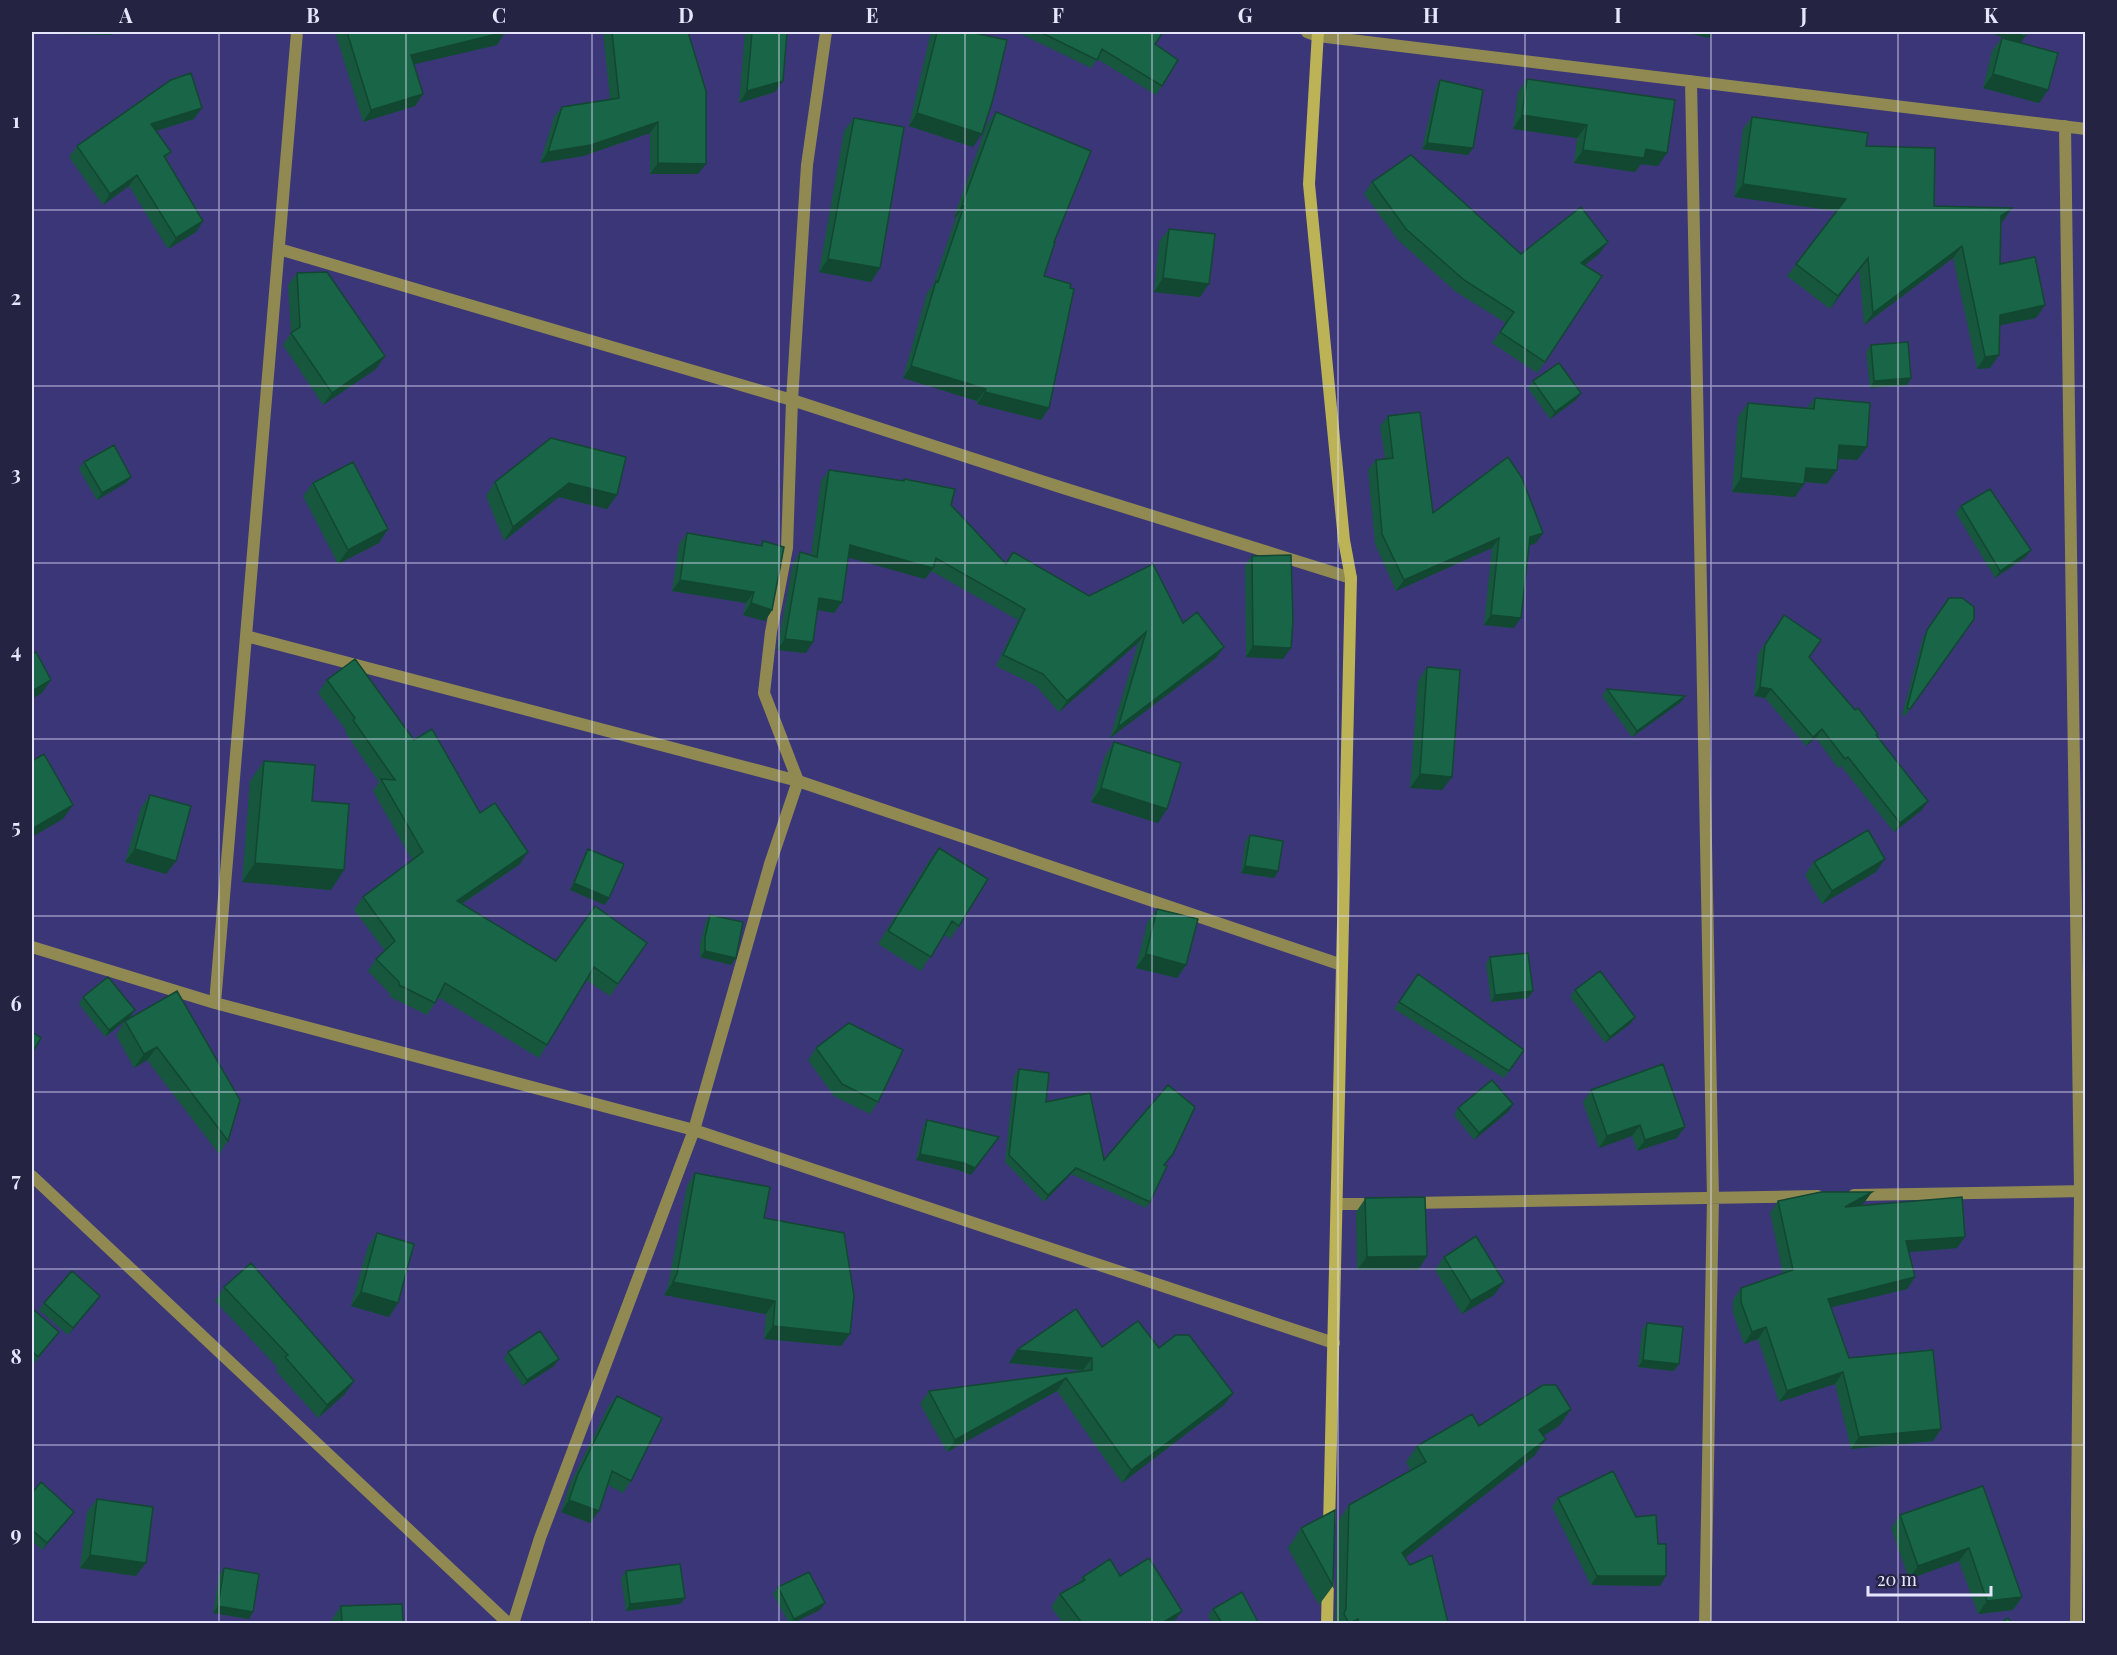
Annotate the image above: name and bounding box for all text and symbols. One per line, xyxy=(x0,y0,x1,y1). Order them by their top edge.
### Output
text: A xyxy=(118,1,133,28)
text: B xyxy=(306,1,320,28)
text: C xyxy=(492,1,506,28)
text: D xyxy=(678,1,694,28)
text: E xyxy=(866,1,878,28)
text: F xyxy=(1052,1,1064,28)
text: G xyxy=(1238,1,1253,28)
text: H xyxy=(1423,1,1439,28)
text: I xyxy=(1614,1,1622,28)
text: J xyxy=(1799,1,1808,28)
text: K xyxy=(1984,1,1999,28)
text: 1 xyxy=(12,106,20,133)
text: 2 xyxy=(11,283,21,310)
text: 3 xyxy=(11,459,21,486)
text: 4 xyxy=(11,636,21,663)
text: 5 xyxy=(11,812,21,839)
text: 6 xyxy=(10,989,22,1016)
text: 7 xyxy=(11,1165,21,1192)
text: 8 xyxy=(10,1342,22,1369)
text: 9 xyxy=(10,1519,22,1546)
scale bar xyxy=(1868,1559,1991,1597)
text: 20 m xyxy=(1877,1567,1917,1591)

